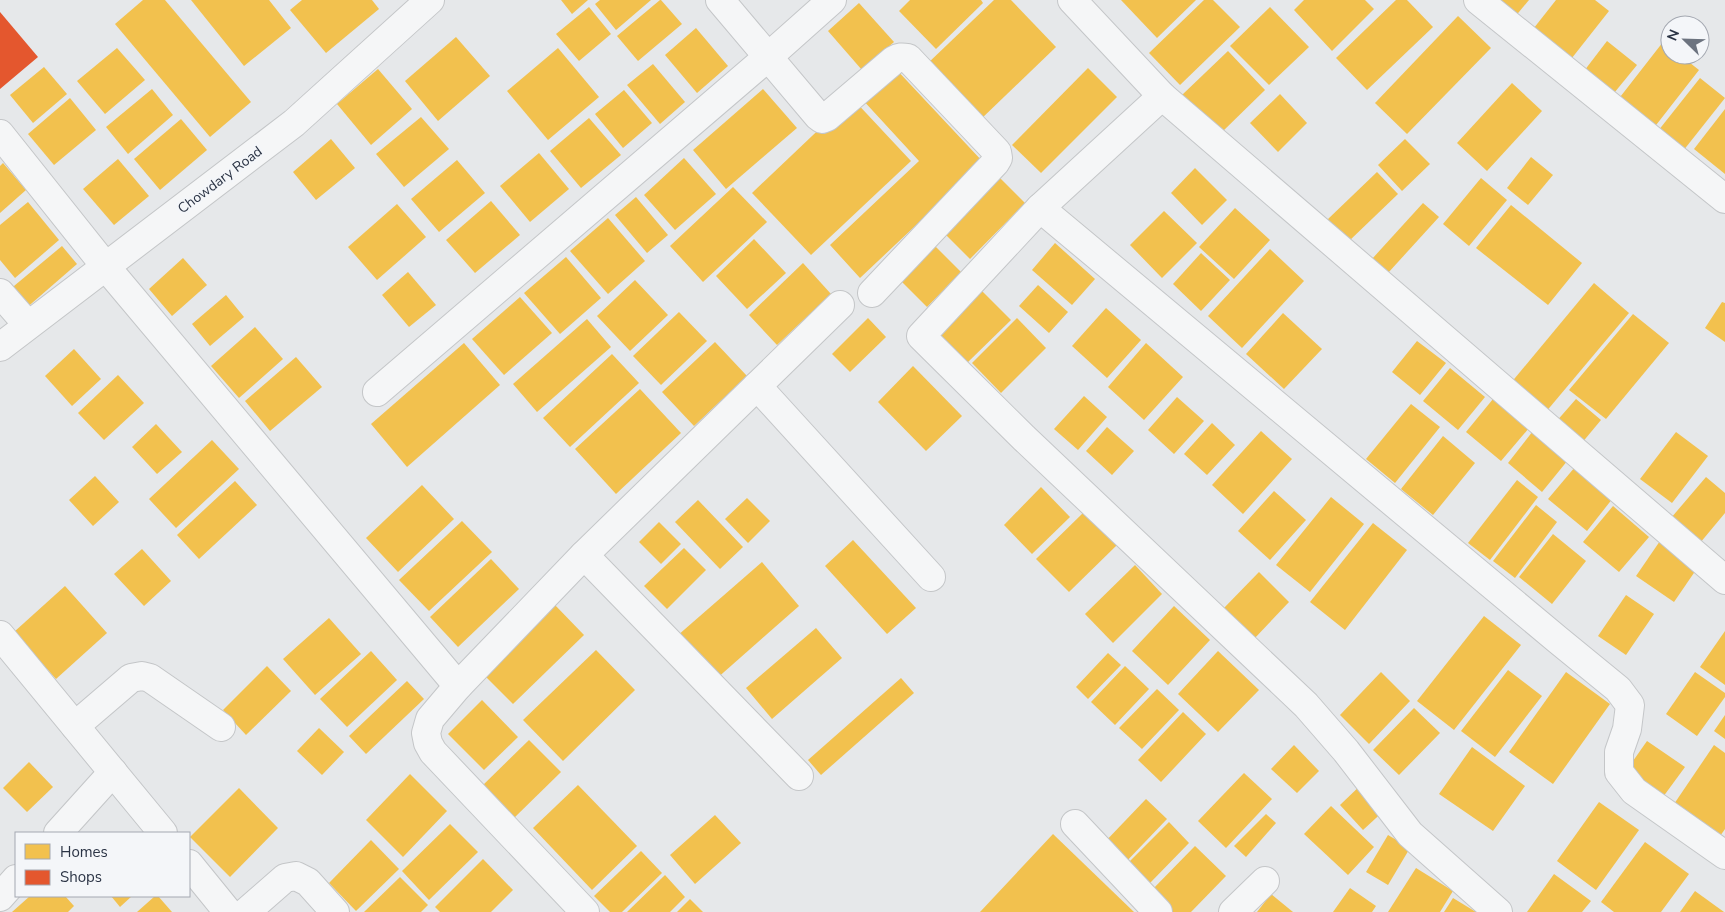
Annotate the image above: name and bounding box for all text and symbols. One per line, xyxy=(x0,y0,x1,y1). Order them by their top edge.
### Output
north arrow xyxy=(1660,15,1710,65)
text: N xyxy=(1663,27,1684,44)
street label: Chowdary Road xyxy=(174,142,266,218)
legend xyxy=(15,832,190,897)
text: Homes xyxy=(60,842,108,862)
text: Shops xyxy=(60,867,102,887)

